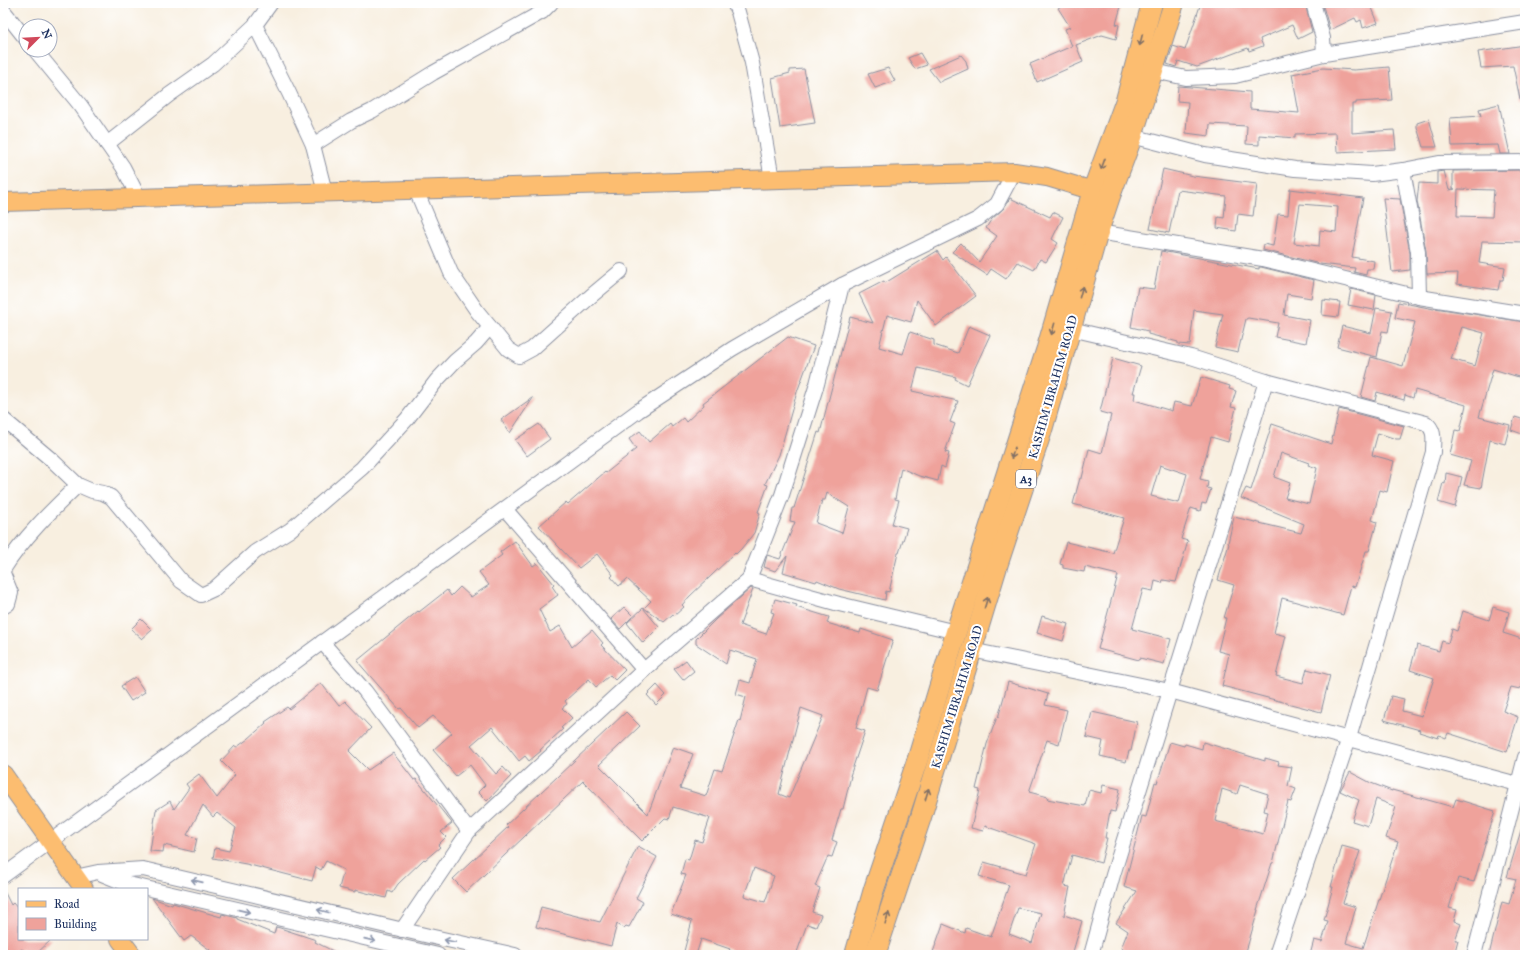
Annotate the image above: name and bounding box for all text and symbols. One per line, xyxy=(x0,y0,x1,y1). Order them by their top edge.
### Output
north arrow xyxy=(18,18,58,58)
text: N xyxy=(39,27,55,42)
one-way arrow xyxy=(1137,34,1145,47)
one-way arrow xyxy=(1098,158,1106,170)
one-way arrow xyxy=(1078,285,1086,298)
street label: KASHIM IBRAHIM ROAD xyxy=(1026,314,1080,460)
one-way arrow xyxy=(1048,322,1056,335)
one-way arrow xyxy=(1009,446,1016,459)
road number: A3 xyxy=(1016,470,1036,488)
one-way arrow xyxy=(983,597,990,610)
street label: KASHIM IBRAHIM ROAD xyxy=(929,624,985,770)
one-way arrow xyxy=(924,788,931,801)
one-way arrow xyxy=(190,877,203,884)
legend xyxy=(18,888,148,940)
text: Road xyxy=(54,897,80,911)
one-way arrow xyxy=(317,906,330,914)
one-way arrow xyxy=(237,907,250,915)
one-way arrow xyxy=(884,912,891,925)
text: Building xyxy=(54,917,97,932)
one-way arrow xyxy=(443,936,456,944)
one-way arrow xyxy=(363,937,376,944)

